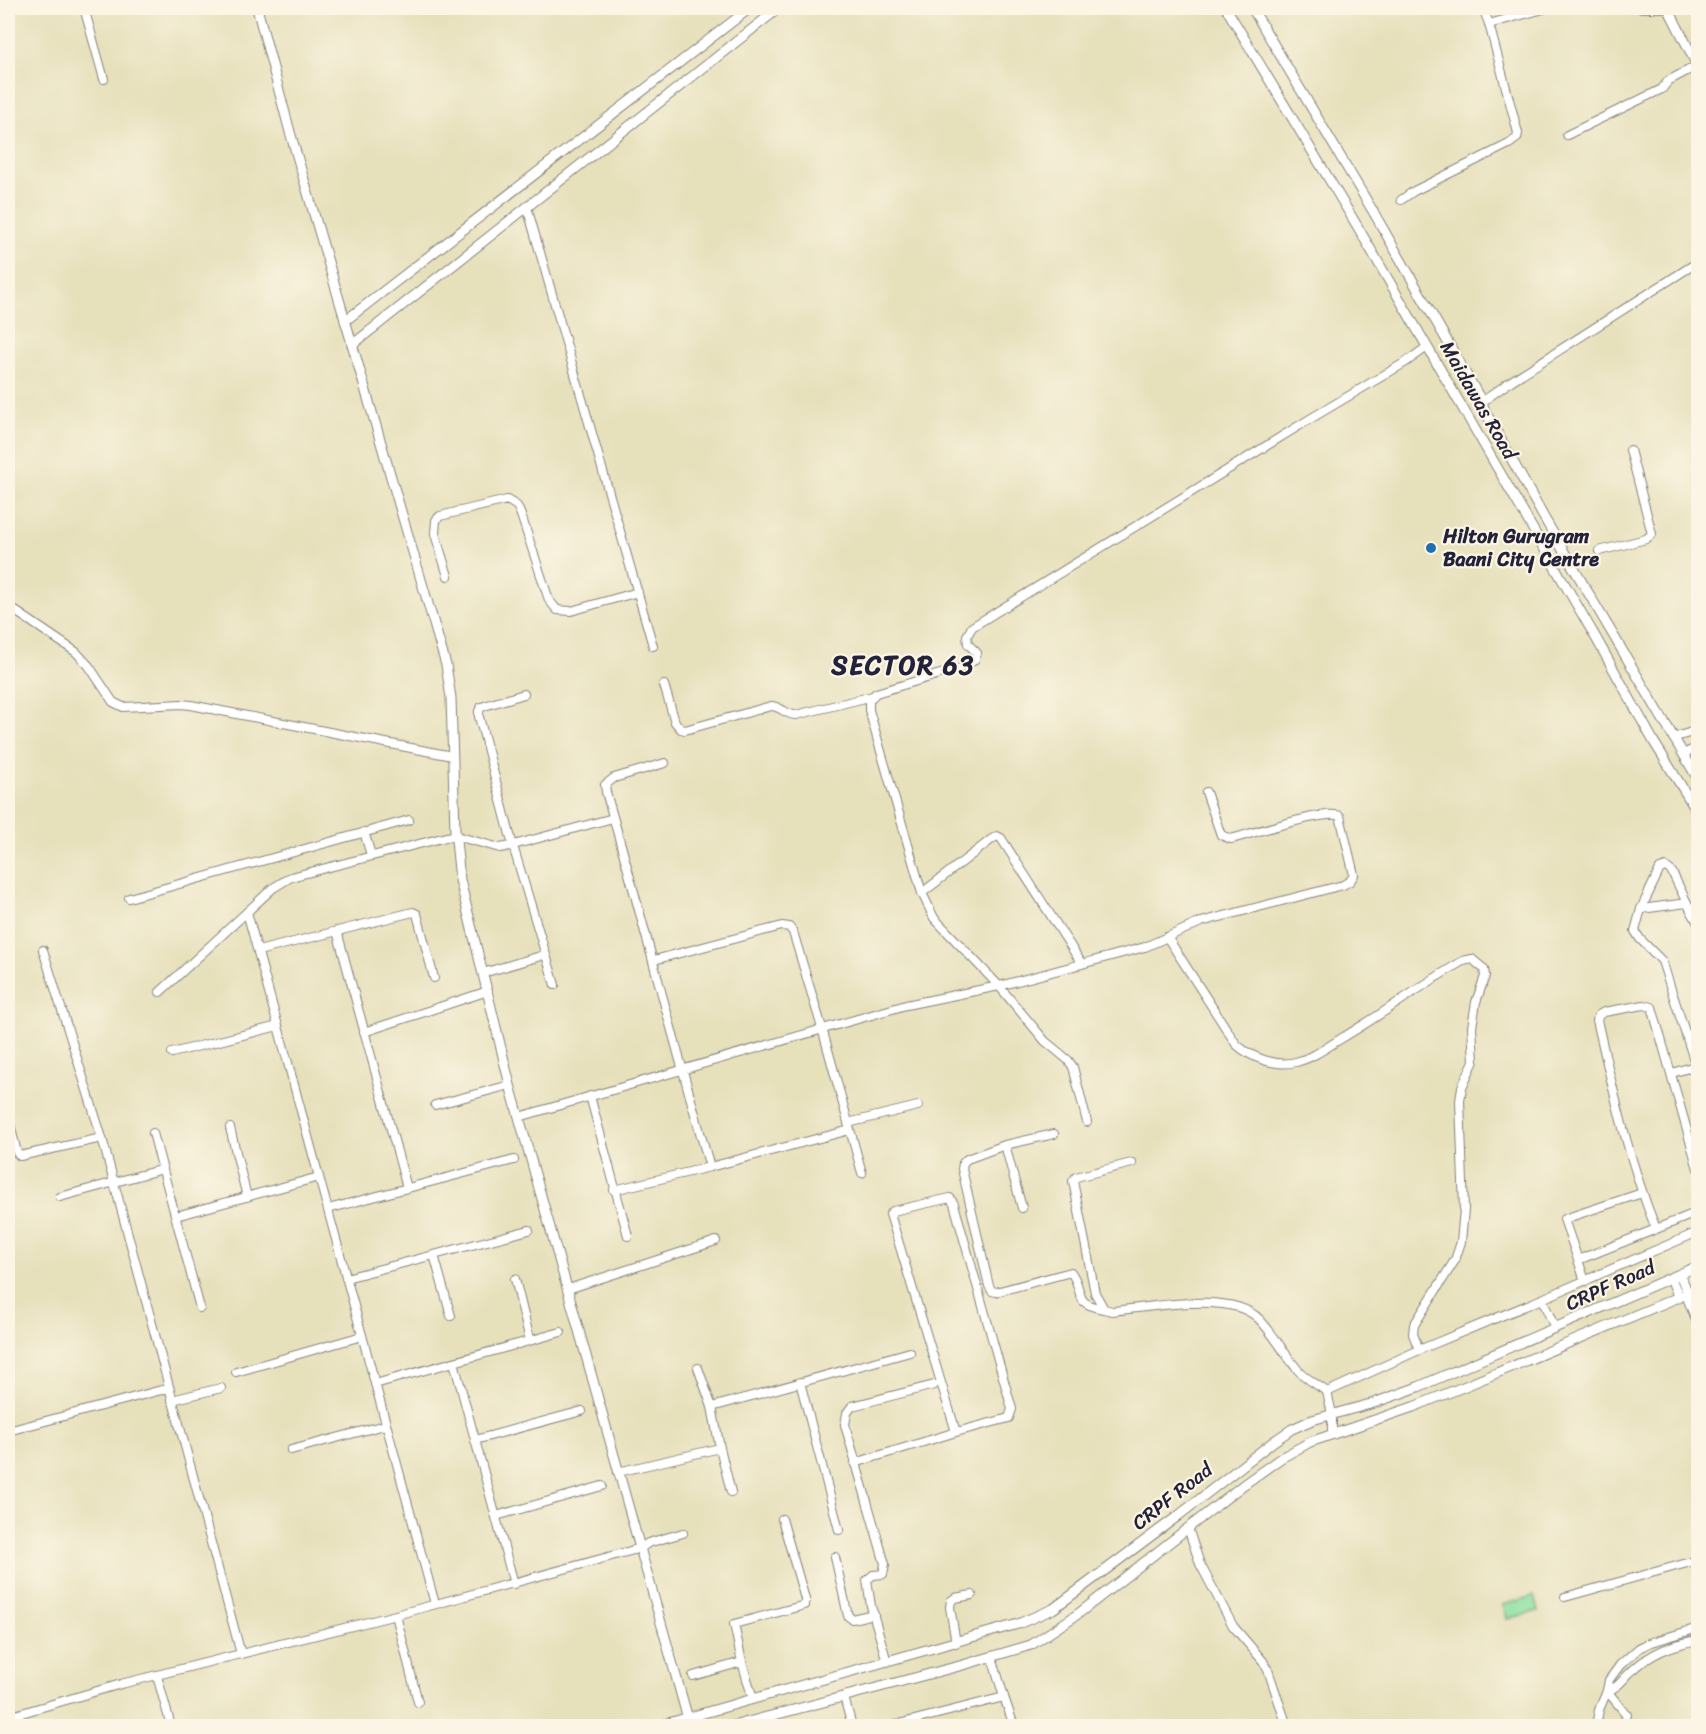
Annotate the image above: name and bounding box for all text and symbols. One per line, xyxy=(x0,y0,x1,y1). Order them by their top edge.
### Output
street label: Maidawas Road xyxy=(1430,334,1528,468)
place label: Hilton Gurugram Baani City Centre xyxy=(1442,519,1599,577)
marker: Hilton Gurugram Baani City Centre xyxy=(1424,541,1438,555)
district label: SECTOR 63 xyxy=(830,642,975,688)
street label: CRPF Road xyxy=(1560,1250,1662,1321)
street label: CRPF Road xyxy=(1124,1452,1222,1539)

